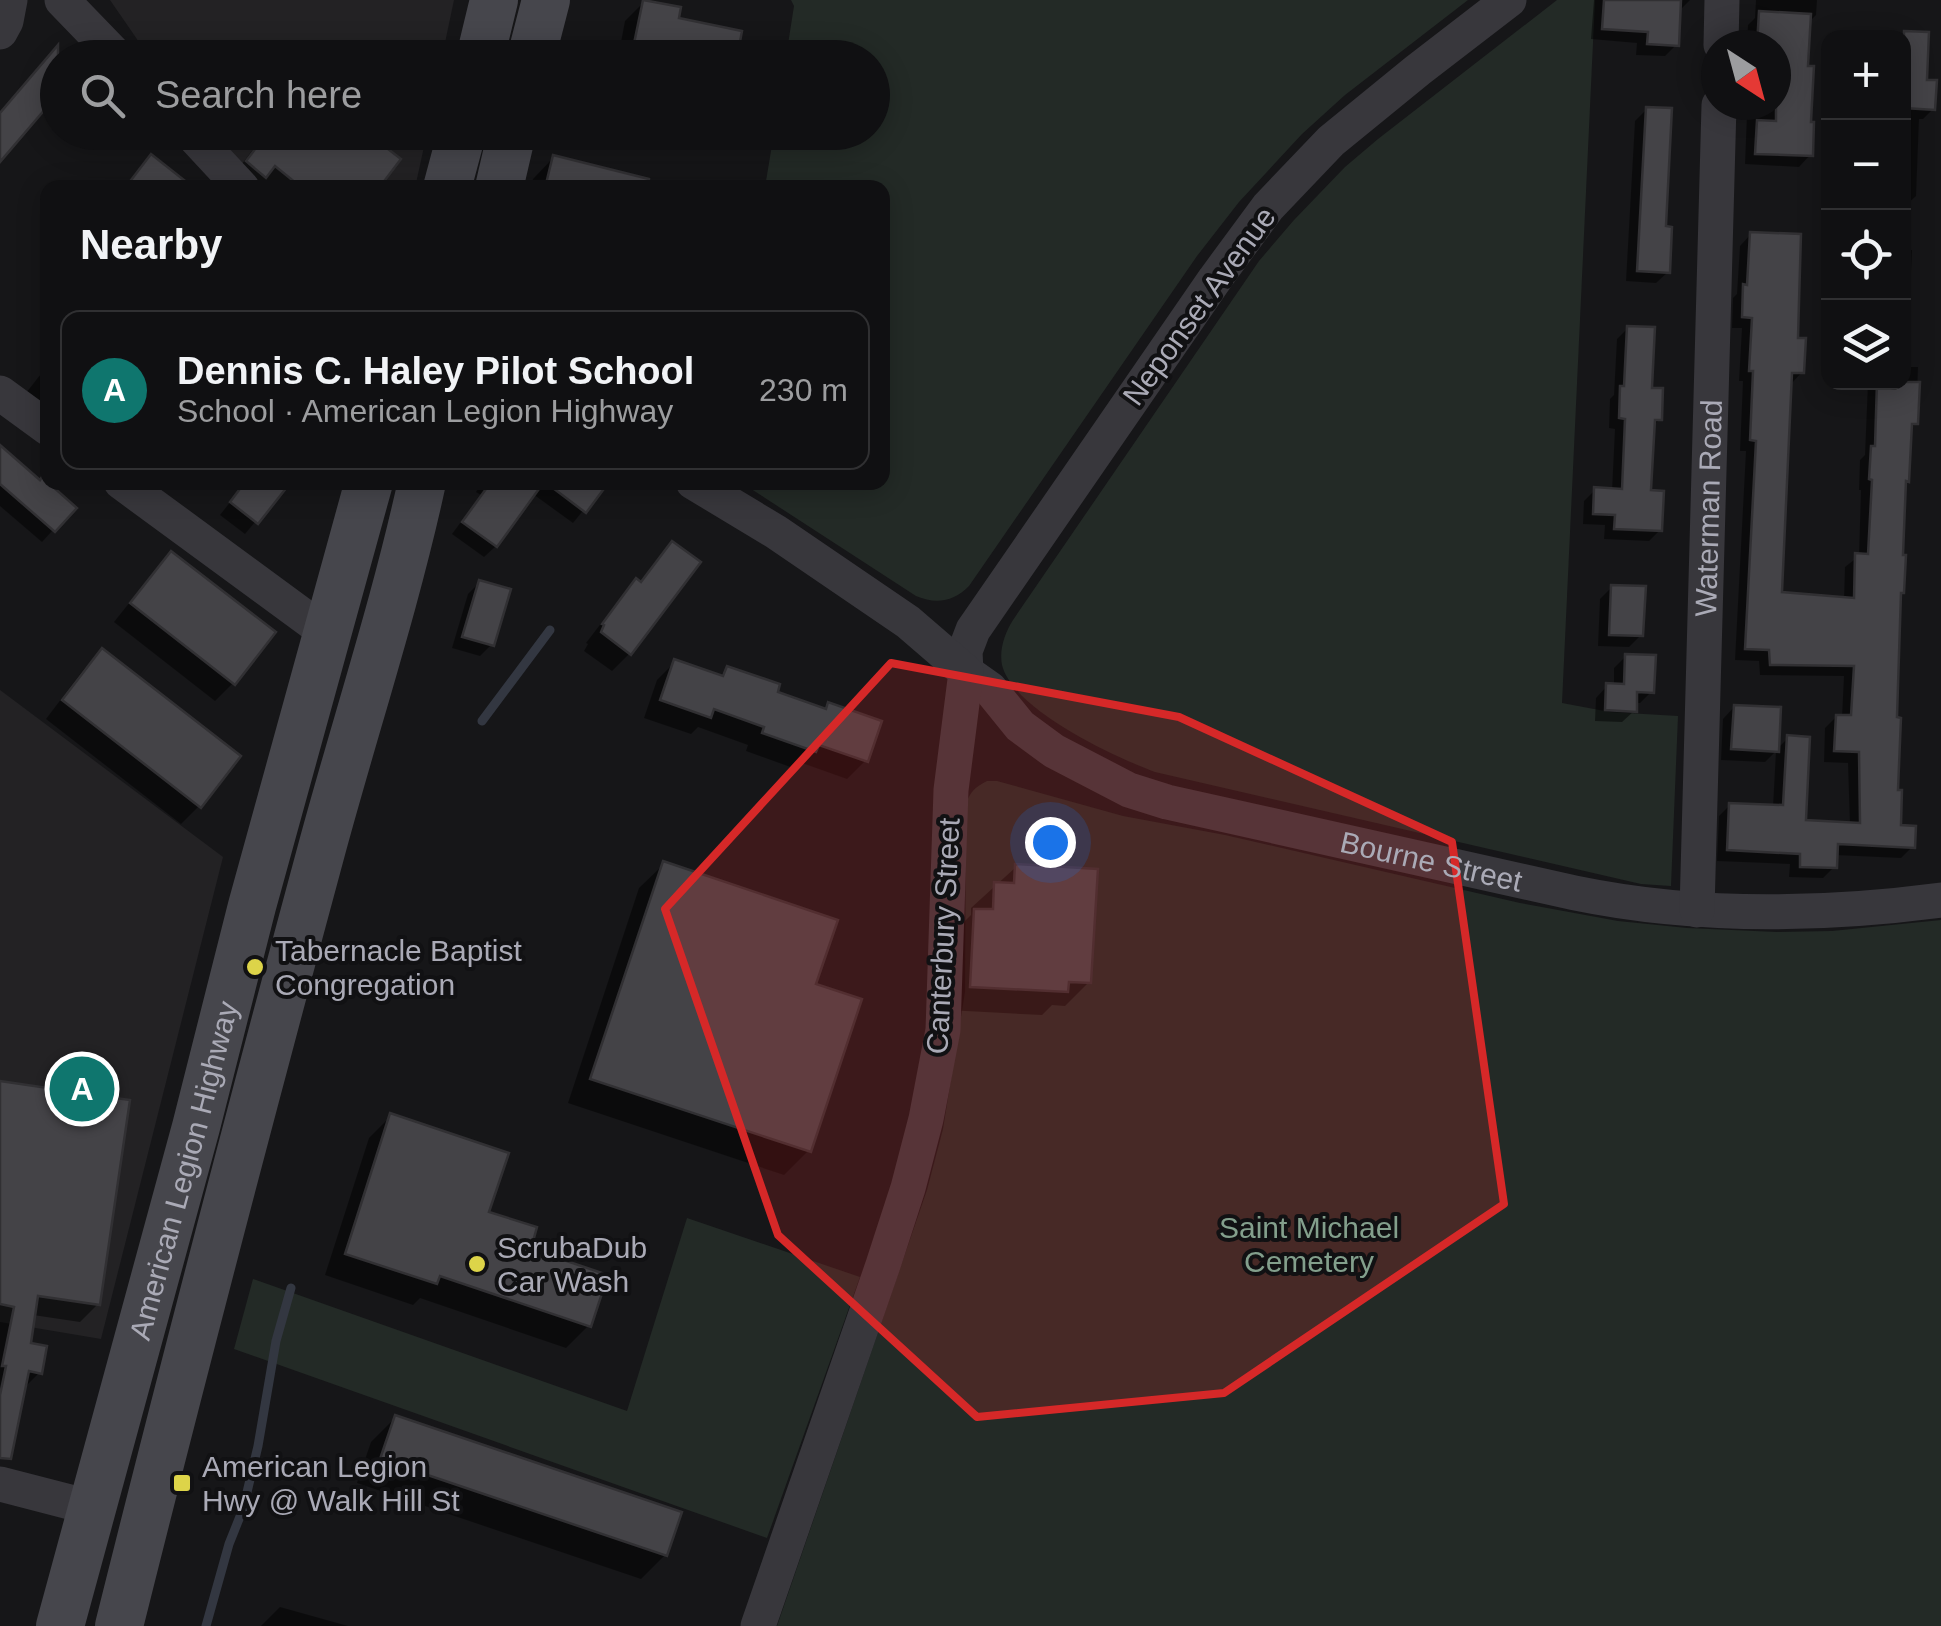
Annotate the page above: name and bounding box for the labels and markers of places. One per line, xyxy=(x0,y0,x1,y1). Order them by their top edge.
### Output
place label: Tabernacle Baptist Congregation xyxy=(275,934,522,1001)
marker: Tabernacle Baptist Congregation xyxy=(244,956,266,978)
pin: A xyxy=(49,1052,114,1126)
place label: ScrubaDub Car Wash xyxy=(497,1231,647,1298)
marker: ScrubaDub Car Wash xyxy=(466,1253,488,1275)
place label: American Legion Hwy @ Walk Hill St xyxy=(202,1450,460,1517)
marker: American Legion Hwy @ Walk Hill St xyxy=(171,1472,193,1494)

